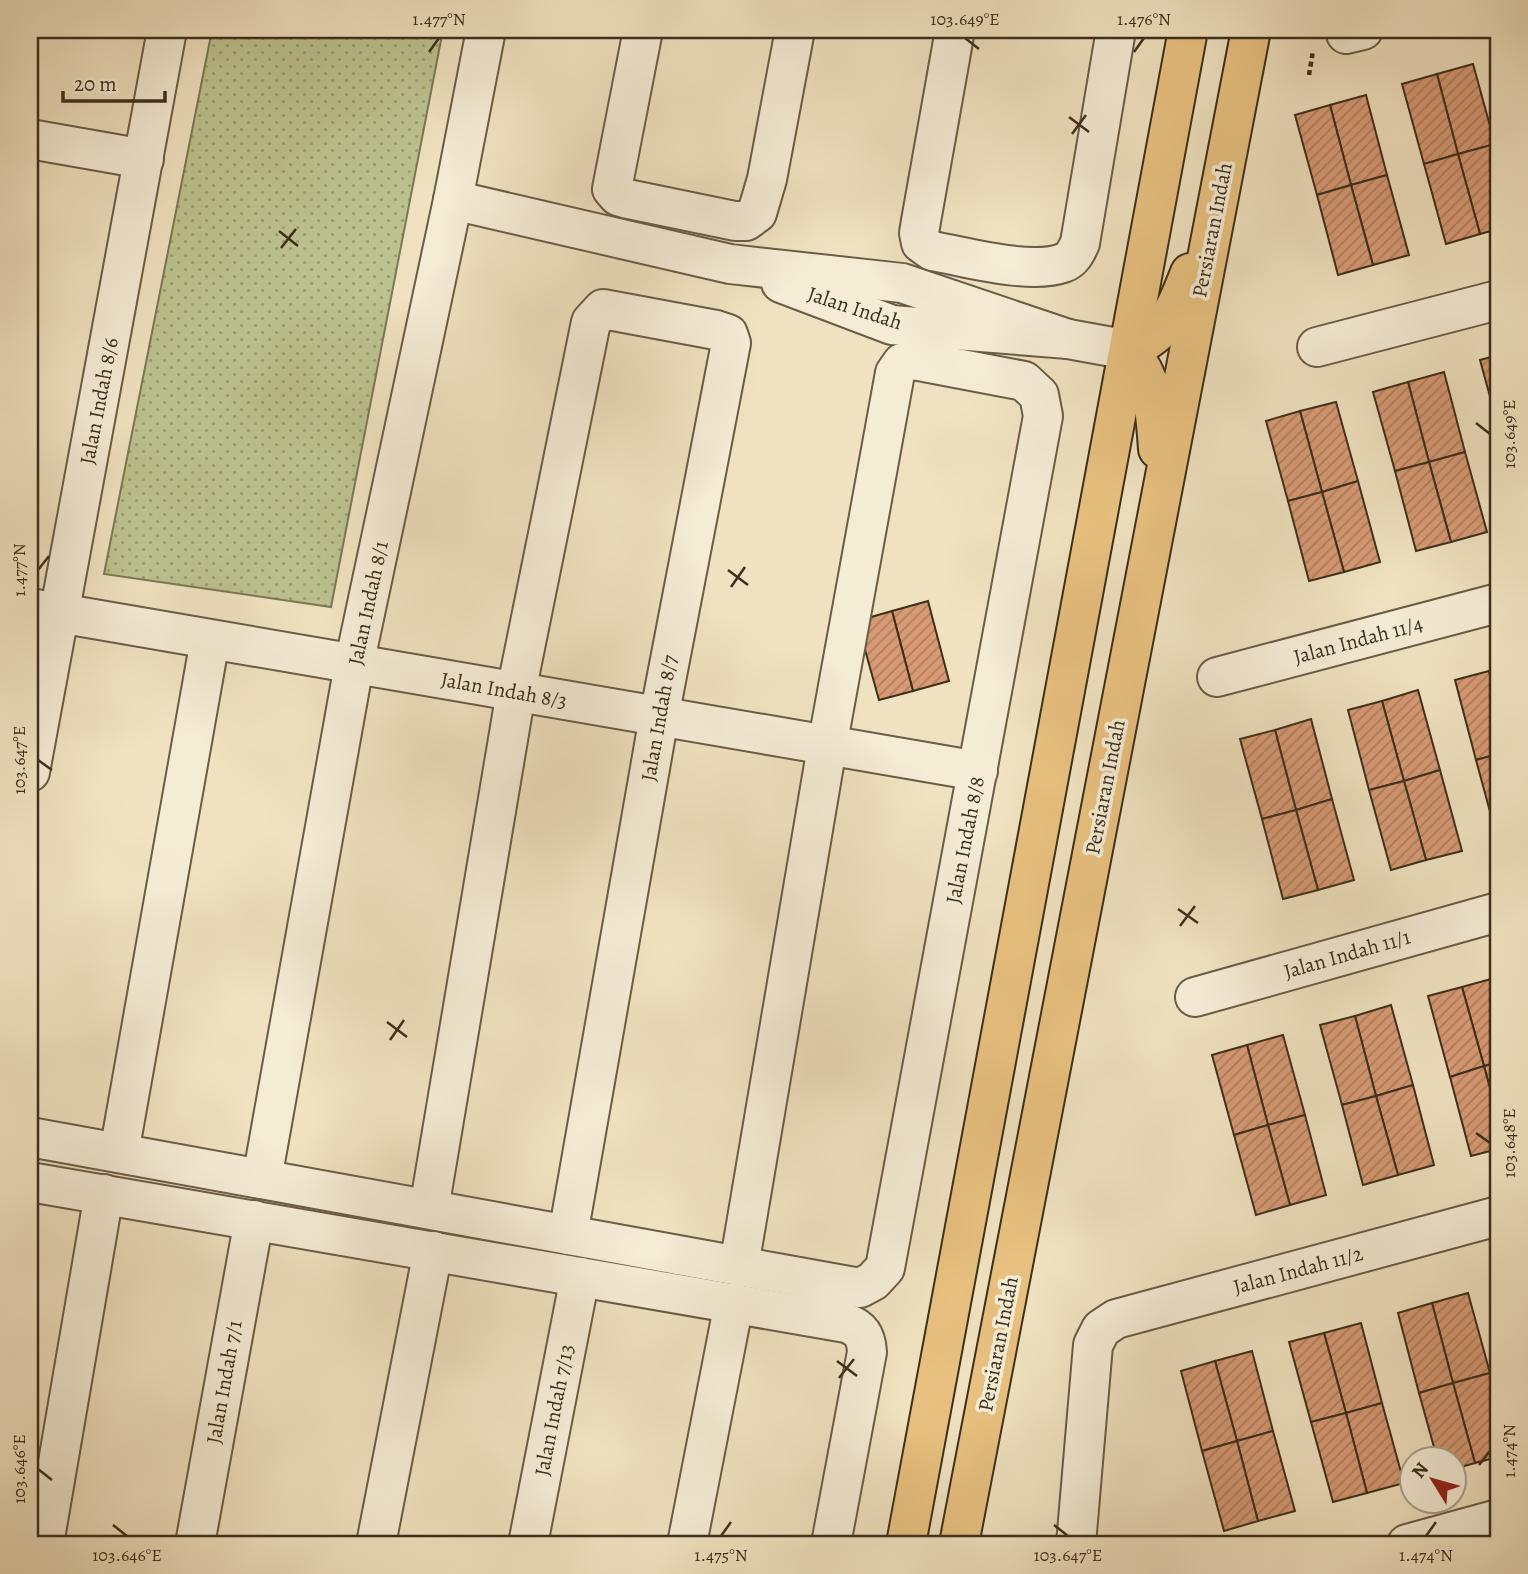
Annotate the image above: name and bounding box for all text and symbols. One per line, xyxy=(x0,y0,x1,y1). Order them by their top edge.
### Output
text: 1.477°N xyxy=(412,7,466,31)
text: 103.649°E xyxy=(930,7,1000,31)
text: 1.476°N xyxy=(1117,7,1171,31)
scale bar xyxy=(63,60,164,104)
text: 20 m xyxy=(74,70,117,98)
street label: Persiaran Indah xyxy=(1185,160,1239,300)
street label: Jalan Indah xyxy=(804,280,906,336)
street label: Jalan Indah 8/6 xyxy=(73,335,125,467)
text: 103.649°E xyxy=(1497,399,1521,469)
street label: Jalan Indah 8/1 xyxy=(341,538,395,668)
text: 1.477°N xyxy=(7,543,31,597)
street label: Jalan Indah 11/4 xyxy=(1290,609,1426,671)
street label: Jalan Indah 8/7 xyxy=(634,652,684,783)
street label: Jalan Indah 8/3 xyxy=(439,665,569,715)
street label: Persiaran Indah xyxy=(1078,717,1132,857)
text: 103.647°E xyxy=(7,726,31,794)
street label: Jalan Indah 8/8 xyxy=(939,774,991,906)
street label: Jalan Indah 11/1 xyxy=(1280,923,1414,985)
text: 103.648°E xyxy=(1497,1108,1521,1178)
street label: Jalan Indah 11/2 xyxy=(1230,1239,1366,1301)
street label: Persiaran Indah xyxy=(971,1274,1025,1414)
street label: Jalan Indah 7/1 xyxy=(199,1318,249,1446)
street label: Jalan Indah 7/13 xyxy=(528,1342,580,1478)
text: 1.474°N xyxy=(1497,1424,1521,1478)
text: 103.646°E xyxy=(7,1434,31,1504)
north arrow xyxy=(1398,1444,1468,1514)
text: N xyxy=(1406,1457,1435,1484)
text: 103.646°E xyxy=(92,1543,162,1567)
text: 1.475°N xyxy=(694,1543,748,1567)
text: 103.647°E xyxy=(1034,1543,1102,1567)
text: 1.474°N xyxy=(1399,1543,1453,1567)

